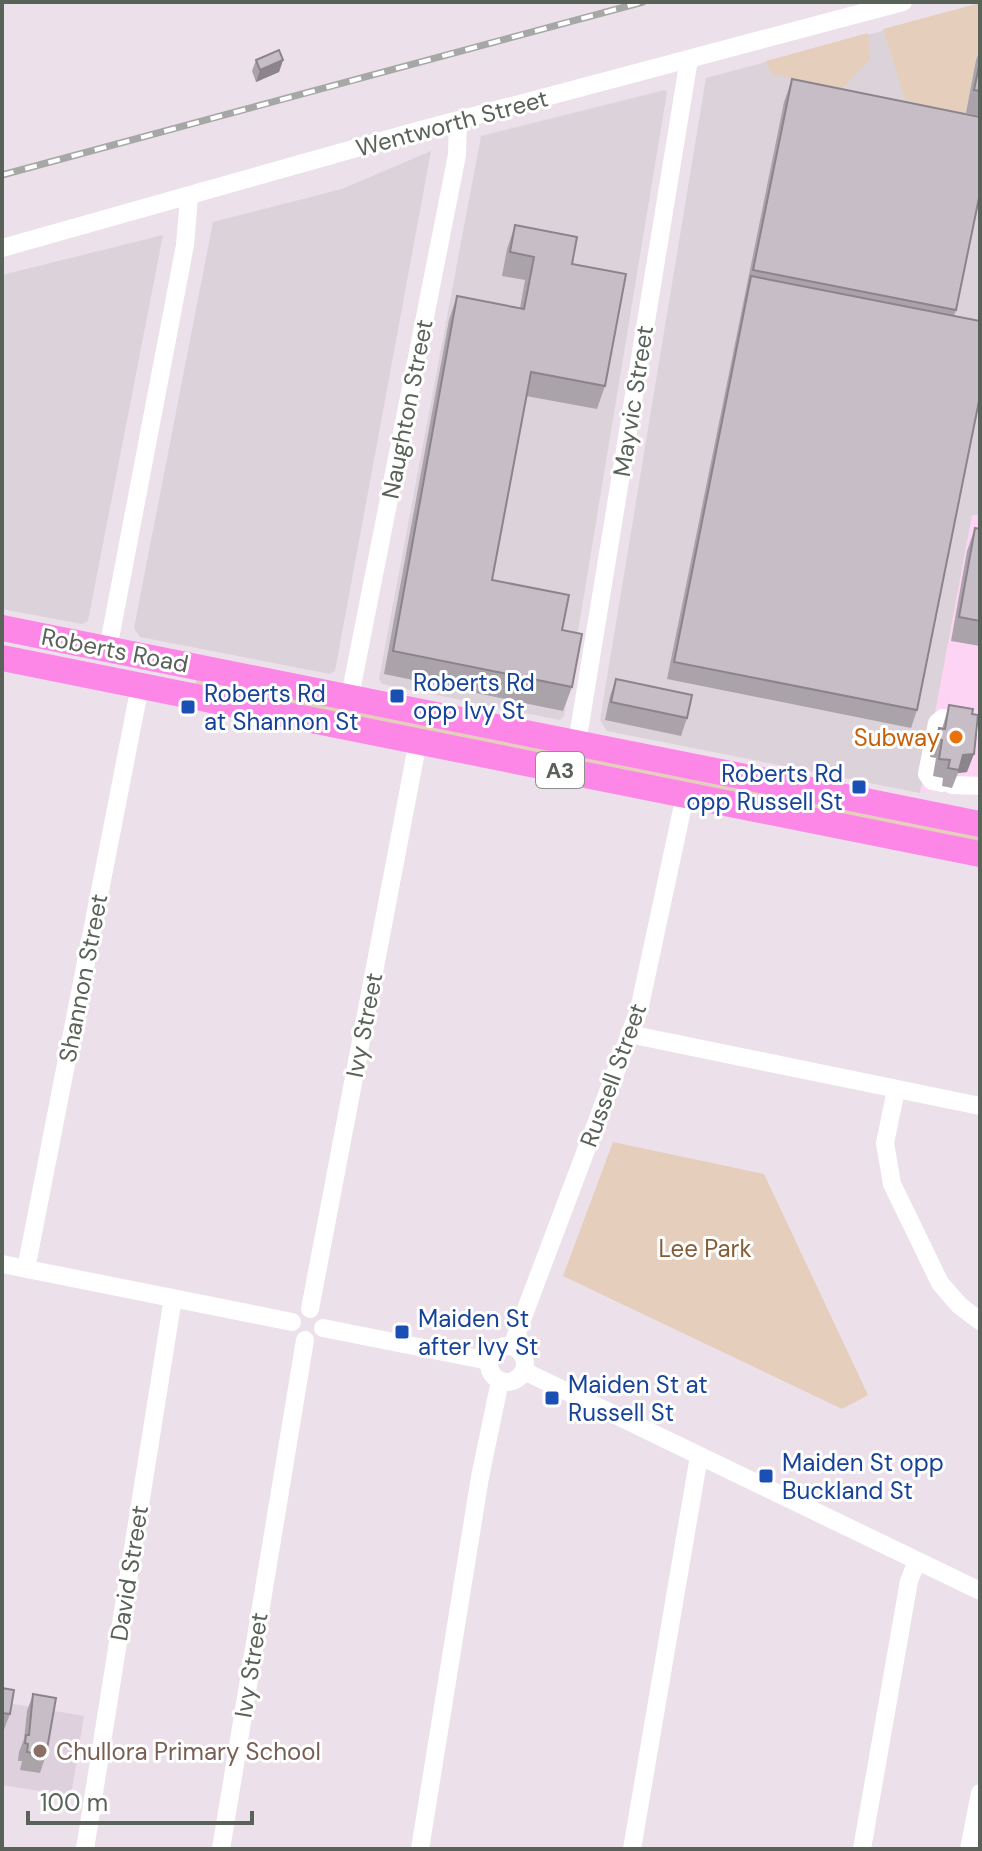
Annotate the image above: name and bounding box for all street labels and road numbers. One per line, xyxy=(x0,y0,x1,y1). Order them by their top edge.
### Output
street label: Wentworth Street xyxy=(353,82,551,164)
street label: Naughton Street xyxy=(374,317,440,501)
street label: Mayvic Street xyxy=(606,323,660,479)
street label: Roberts Road xyxy=(39,621,191,679)
road number: A3 xyxy=(536,752,584,788)
street label: Shannon Street xyxy=(51,891,115,1065)
street label: Ivy Street xyxy=(339,970,389,1080)
street label: Russell Street xyxy=(573,999,653,1151)
street label: David Street xyxy=(103,1503,155,1643)
street label: Ivy Street xyxy=(227,1610,275,1720)

